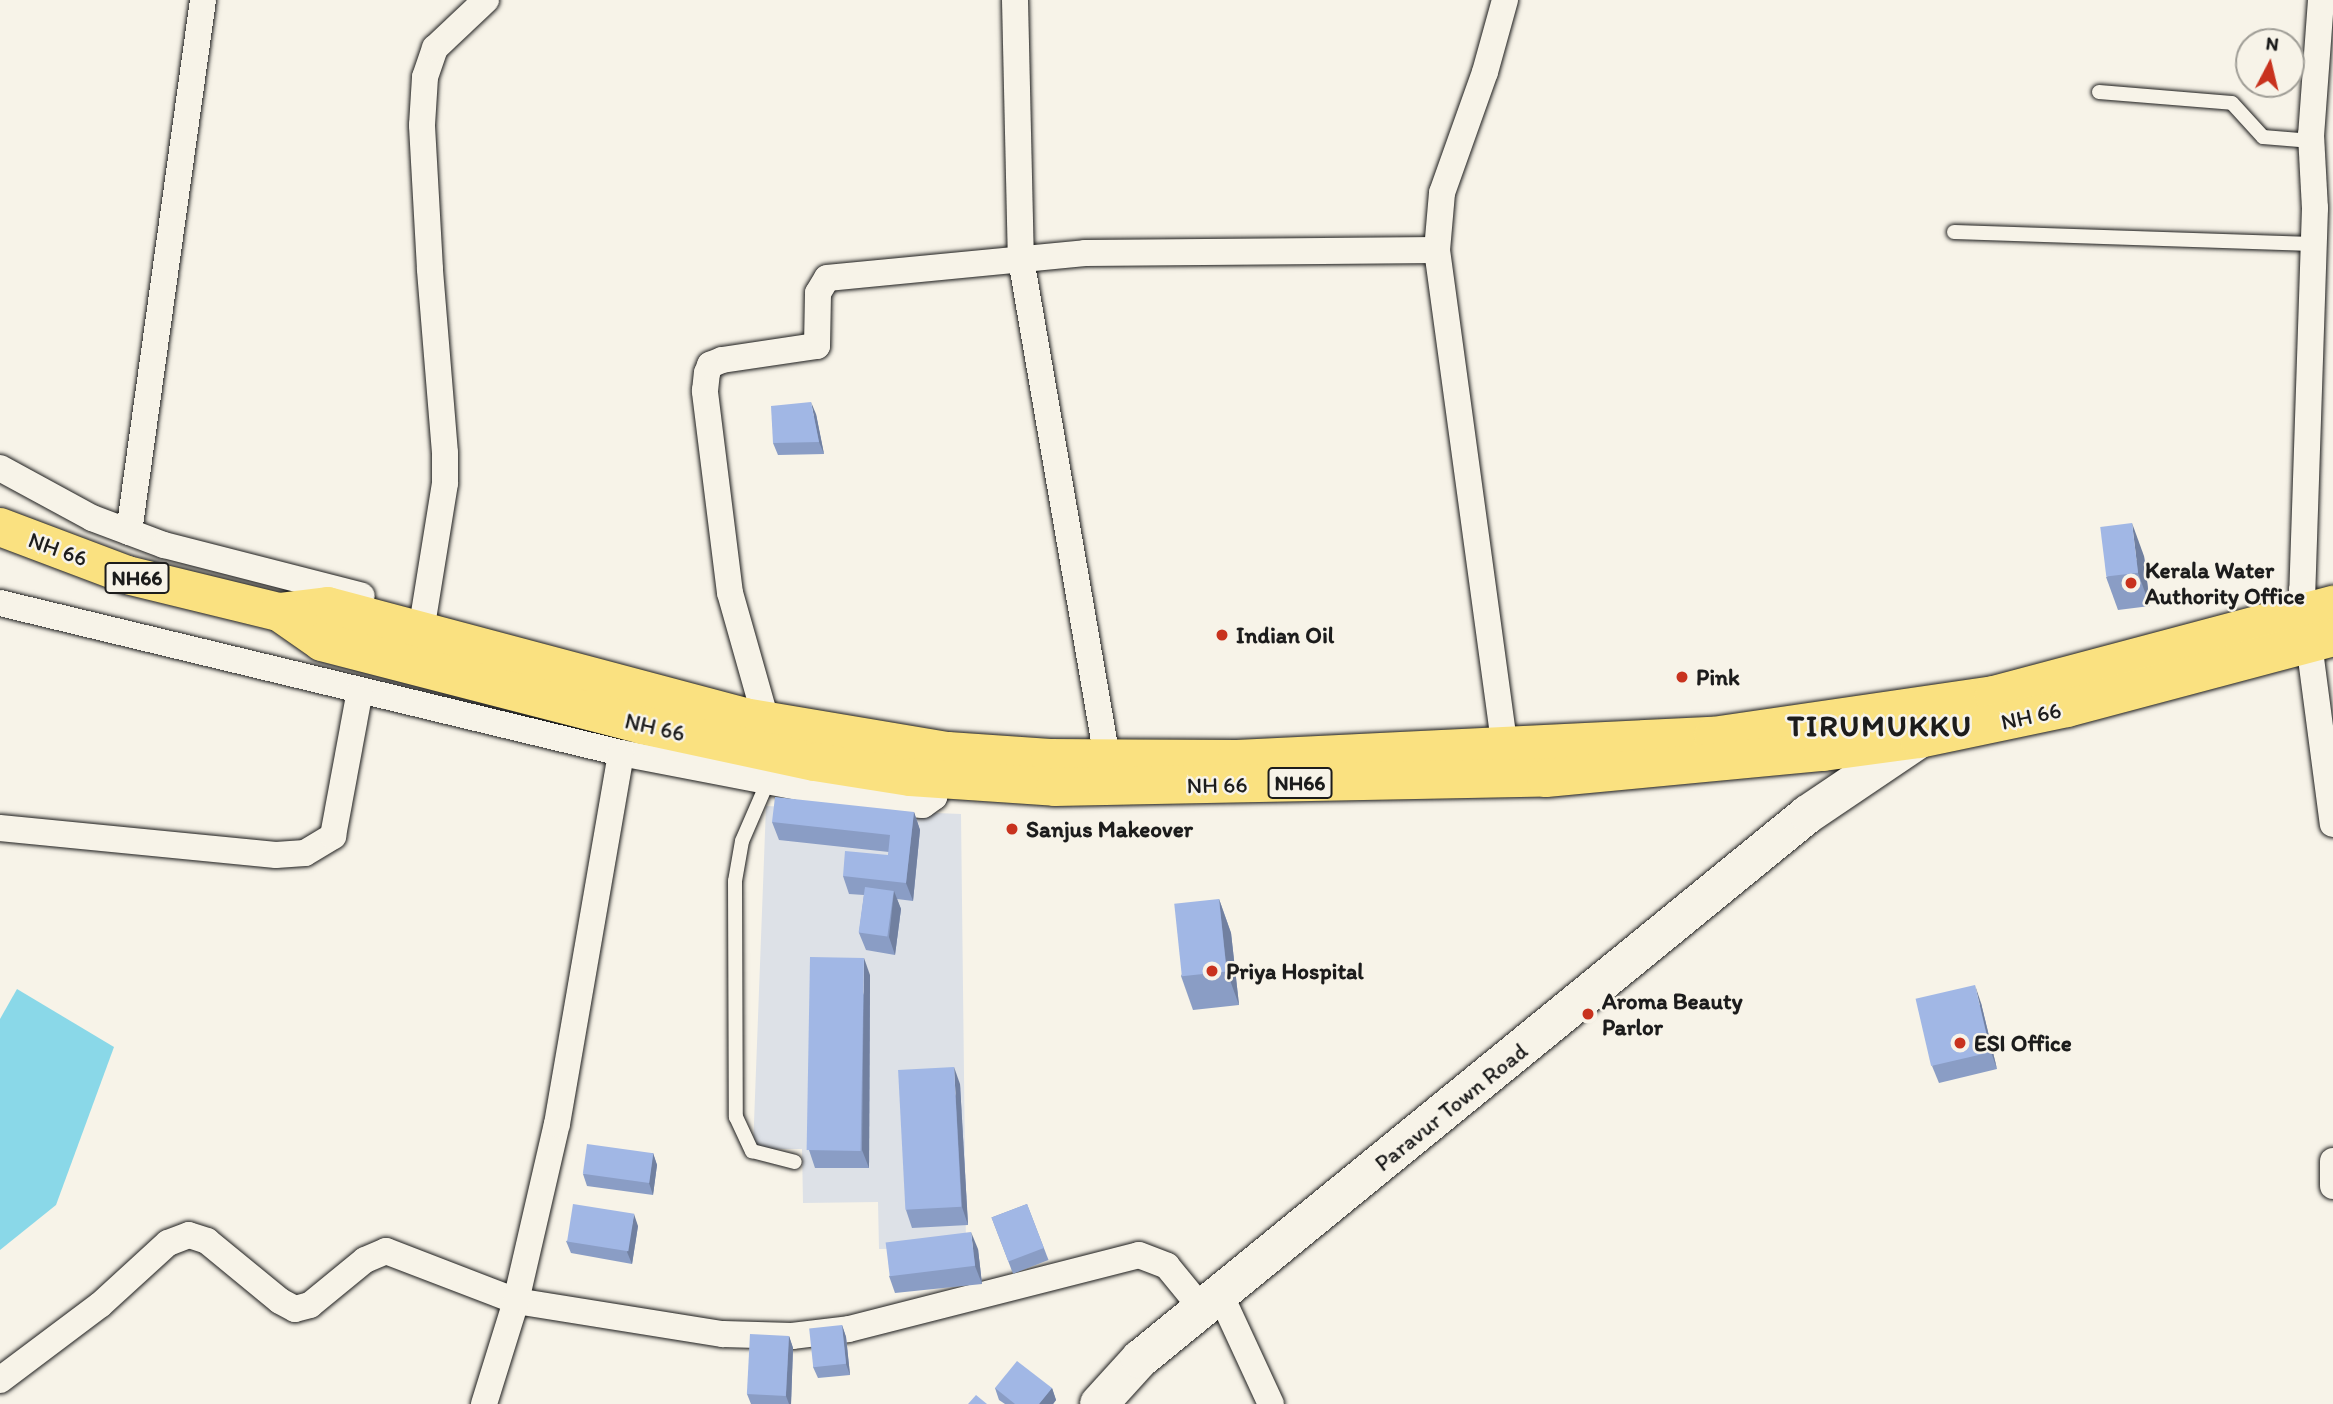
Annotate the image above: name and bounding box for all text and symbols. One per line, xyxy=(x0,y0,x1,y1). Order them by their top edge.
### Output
north arrow xyxy=(2235,28,2305,98)
text: N xyxy=(2265,31,2280,56)
street label: NH 66 xyxy=(25,526,91,572)
place label: Kerala Water Authority Office xyxy=(2145,556,2305,610)
road number: NH66 xyxy=(104,560,170,596)
marker: Kerala Water Authority Office xyxy=(2123,575,2139,591)
place label: Indian Oil xyxy=(1236,621,1334,649)
marker: Indian Oil xyxy=(1214,627,1230,643)
place label: Pink xyxy=(1696,663,1740,691)
marker: Pink xyxy=(1674,669,1690,685)
street label: NH 66 xyxy=(1998,696,2064,736)
street label: NH 66 xyxy=(622,707,688,747)
district label: TIRUMUKKU xyxy=(1788,708,1972,744)
road number: NH66 xyxy=(1267,766,1333,800)
street label: NH 66 xyxy=(1186,771,1248,799)
place label: Sanjus Makeover xyxy=(1026,815,1193,843)
marker: Sanjus Makeover xyxy=(1004,821,1020,837)
place label: Priya Hospital xyxy=(1226,957,1364,985)
marker: Priya Hospital xyxy=(1204,963,1220,979)
place label: Aroma Beauty Parlor xyxy=(1602,987,1742,1041)
marker: Aroma Beauty Parlor xyxy=(1580,1006,1596,1022)
place label: ESI Office xyxy=(1974,1029,2072,1057)
marker: ESI Office xyxy=(1952,1035,1968,1051)
street label: Paravur Town Road xyxy=(1369,1037,1533,1177)

